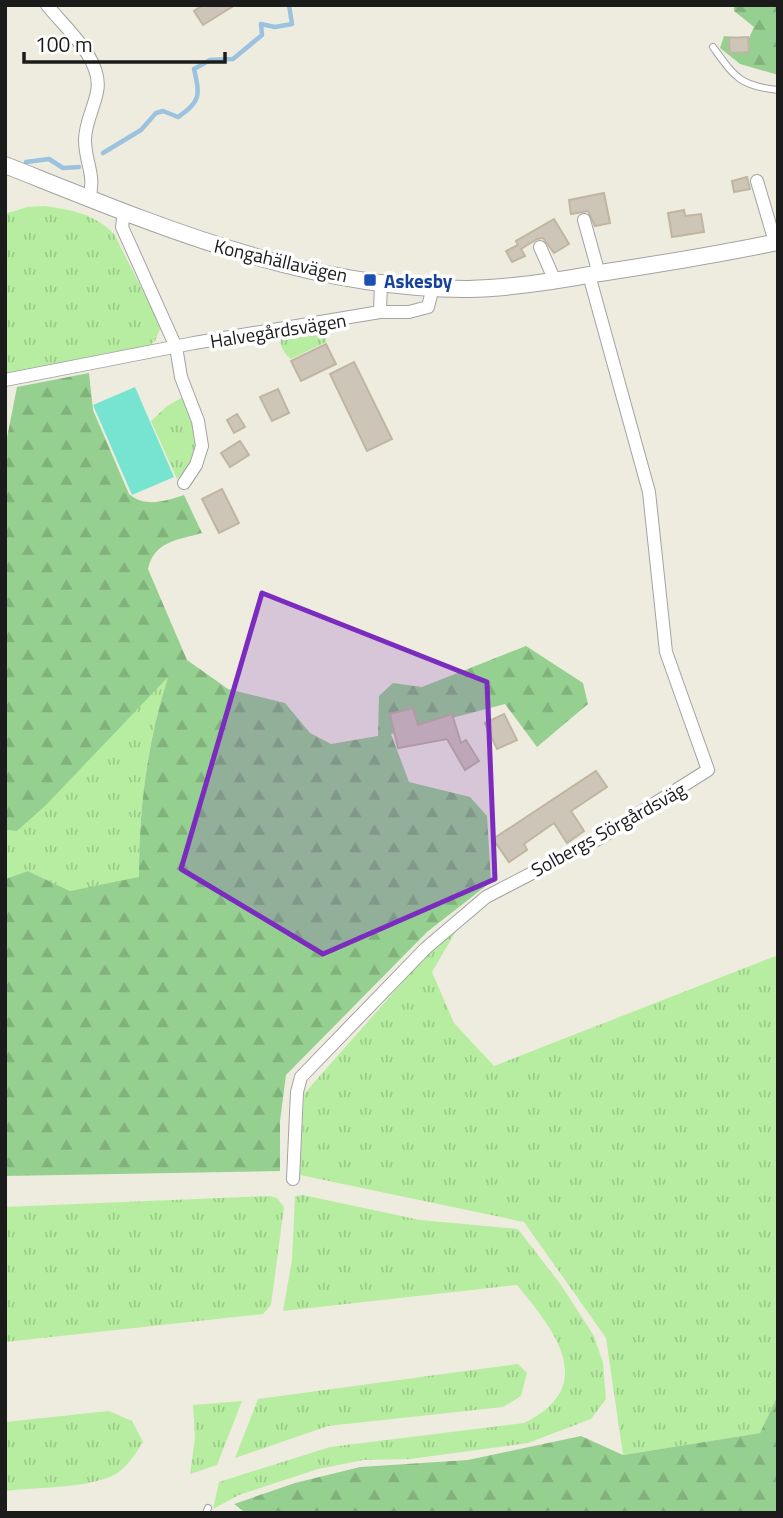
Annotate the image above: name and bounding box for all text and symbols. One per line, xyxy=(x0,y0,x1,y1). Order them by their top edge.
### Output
scale bar xyxy=(24,21,226,65)
text: 100 m xyxy=(35,28,92,60)
street label: Kongahällavägen xyxy=(211,231,351,289)
place label: Askesby xyxy=(384,266,453,295)
marker: Askesby xyxy=(362,272,378,288)
street label: Halvegårdsvägen xyxy=(208,305,348,355)
street label: Solbergs Sörgårdsväg xyxy=(525,774,691,884)

